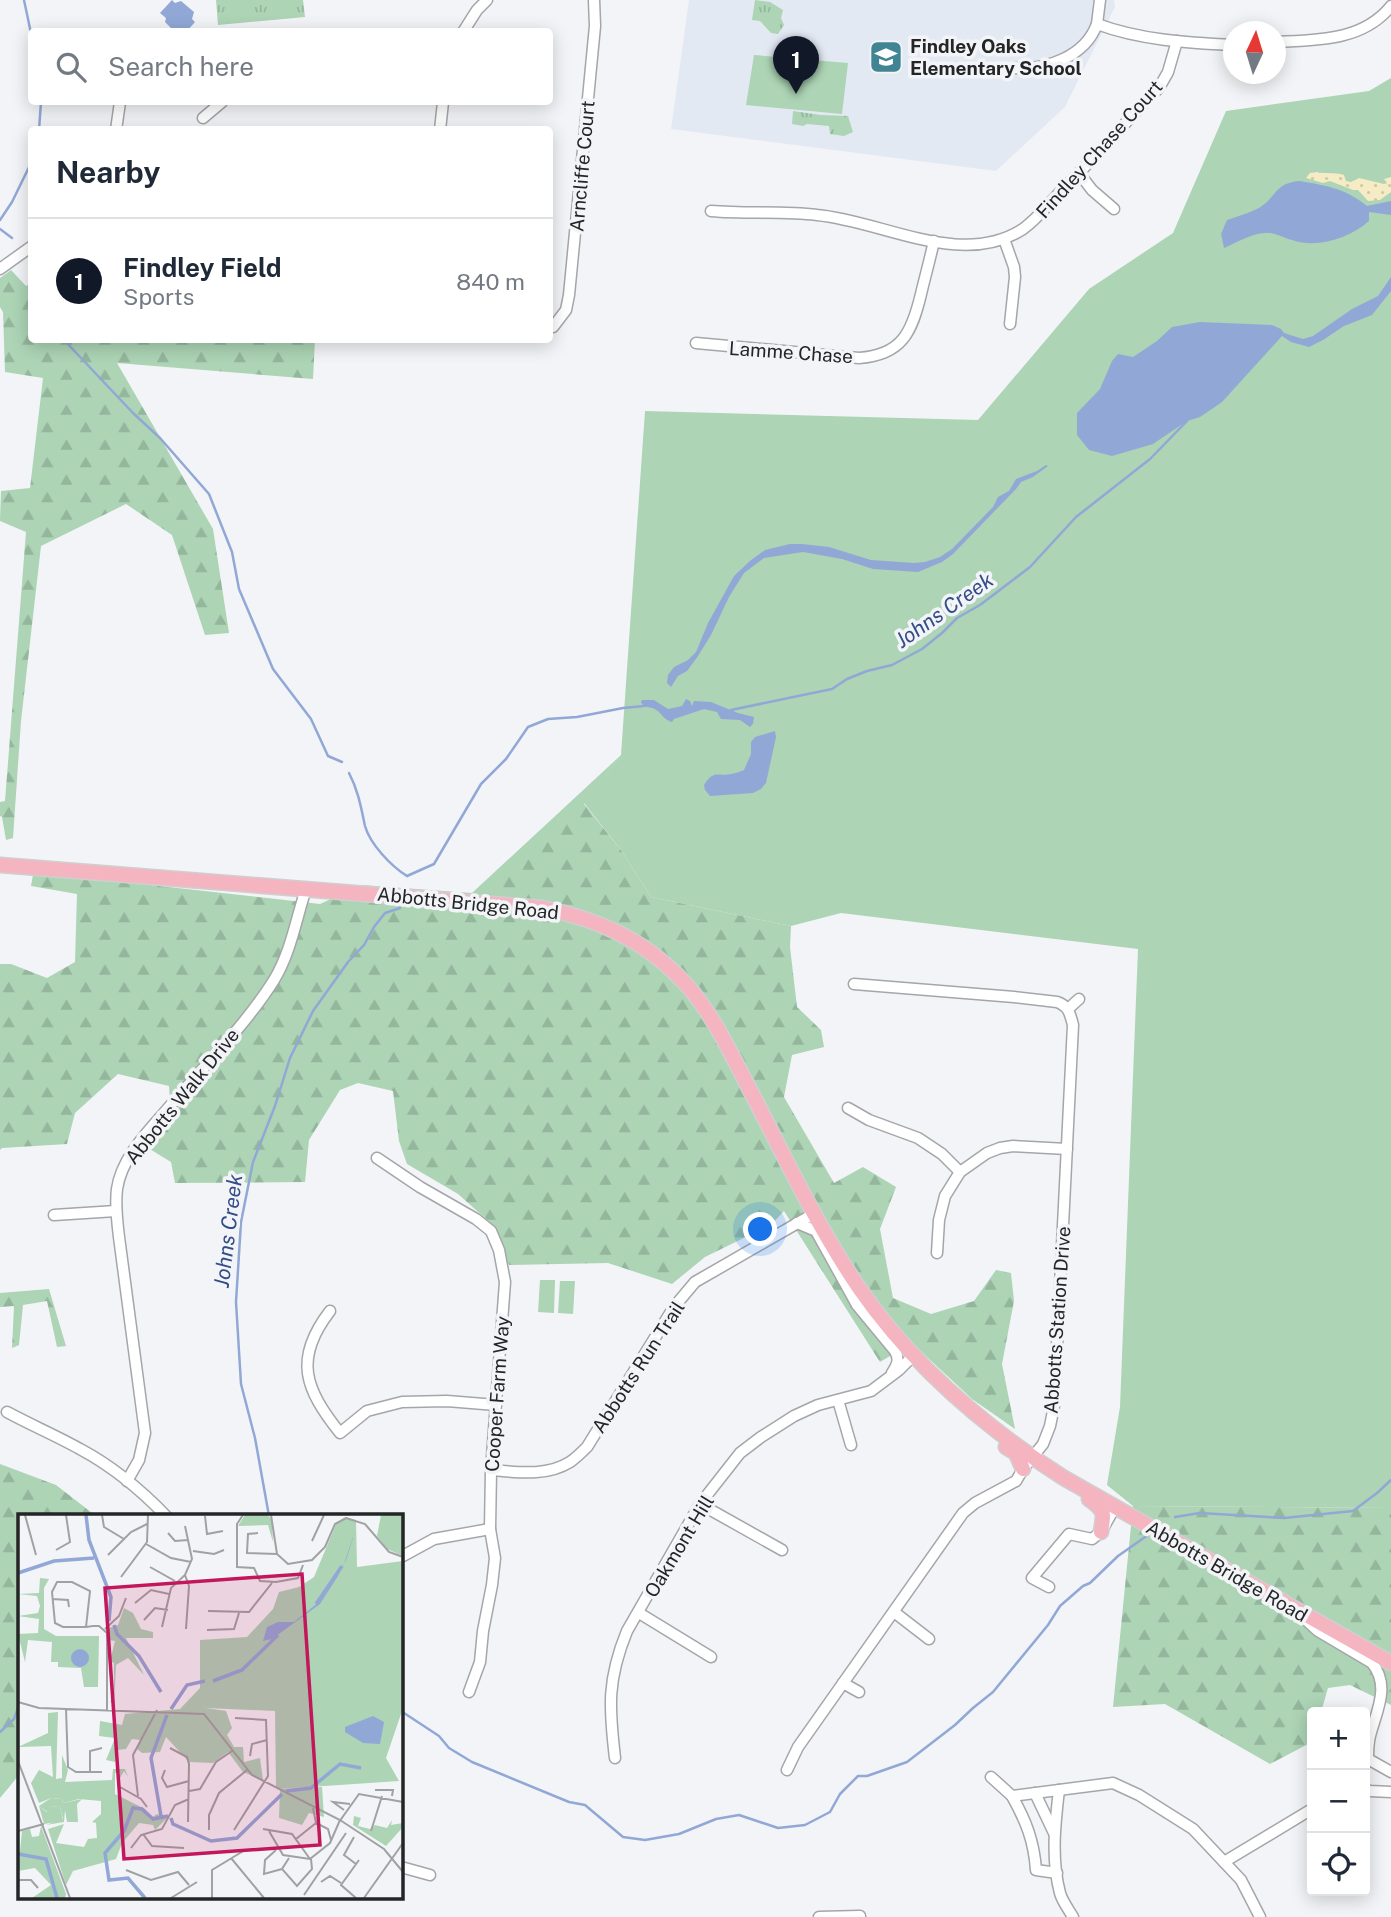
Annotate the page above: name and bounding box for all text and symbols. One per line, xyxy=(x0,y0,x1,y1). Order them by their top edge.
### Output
north arrow xyxy=(1223,21,1286,84)
search box xyxy=(28,28,553,105)
place label: Findley Oaks Elementary School xyxy=(910,35,1082,79)
pin: 1 xyxy=(773,36,819,94)
school or university icon: Findley Oaks Elementary School xyxy=(867,38,905,76)
icon: search xyxy=(52,48,90,86)
text: Search here xyxy=(108,51,254,82)
street label: Findley Chase Court xyxy=(1031,76,1167,222)
street label: Arncliffe Court xyxy=(565,99,599,233)
text: Nearby xyxy=(56,154,160,190)
text: Findley Field xyxy=(123,252,281,283)
text: 1 xyxy=(74,268,84,295)
text: 840 m xyxy=(456,268,525,295)
text: Sports xyxy=(123,283,194,310)
street label: Lamme Chase xyxy=(728,337,854,367)
water label: Johns Creek xyxy=(890,567,998,653)
street label: Abbotts Bridge Road xyxy=(376,883,560,923)
street label: Abbotts Walk Drive xyxy=(121,1024,243,1168)
water label: Johns Creek xyxy=(209,1172,247,1289)
your location xyxy=(743,1212,777,1246)
street label: Abbotts Station Drive xyxy=(1039,1225,1075,1415)
street label: Abbotts Run Trail xyxy=(587,1297,689,1437)
street label: Cooper Farm Way xyxy=(481,1315,513,1473)
street label: Oakmont Hill xyxy=(640,1491,718,1601)
inset map xyxy=(18,1514,402,1899)
street label: Abbotts Bridge Road xyxy=(1143,1516,1311,1626)
map controls xyxy=(1307,1707,1370,1896)
button: + xyxy=(1307,1707,1370,1770)
button: − xyxy=(1307,1770,1370,1833)
button: locate xyxy=(1307,1833,1370,1896)

